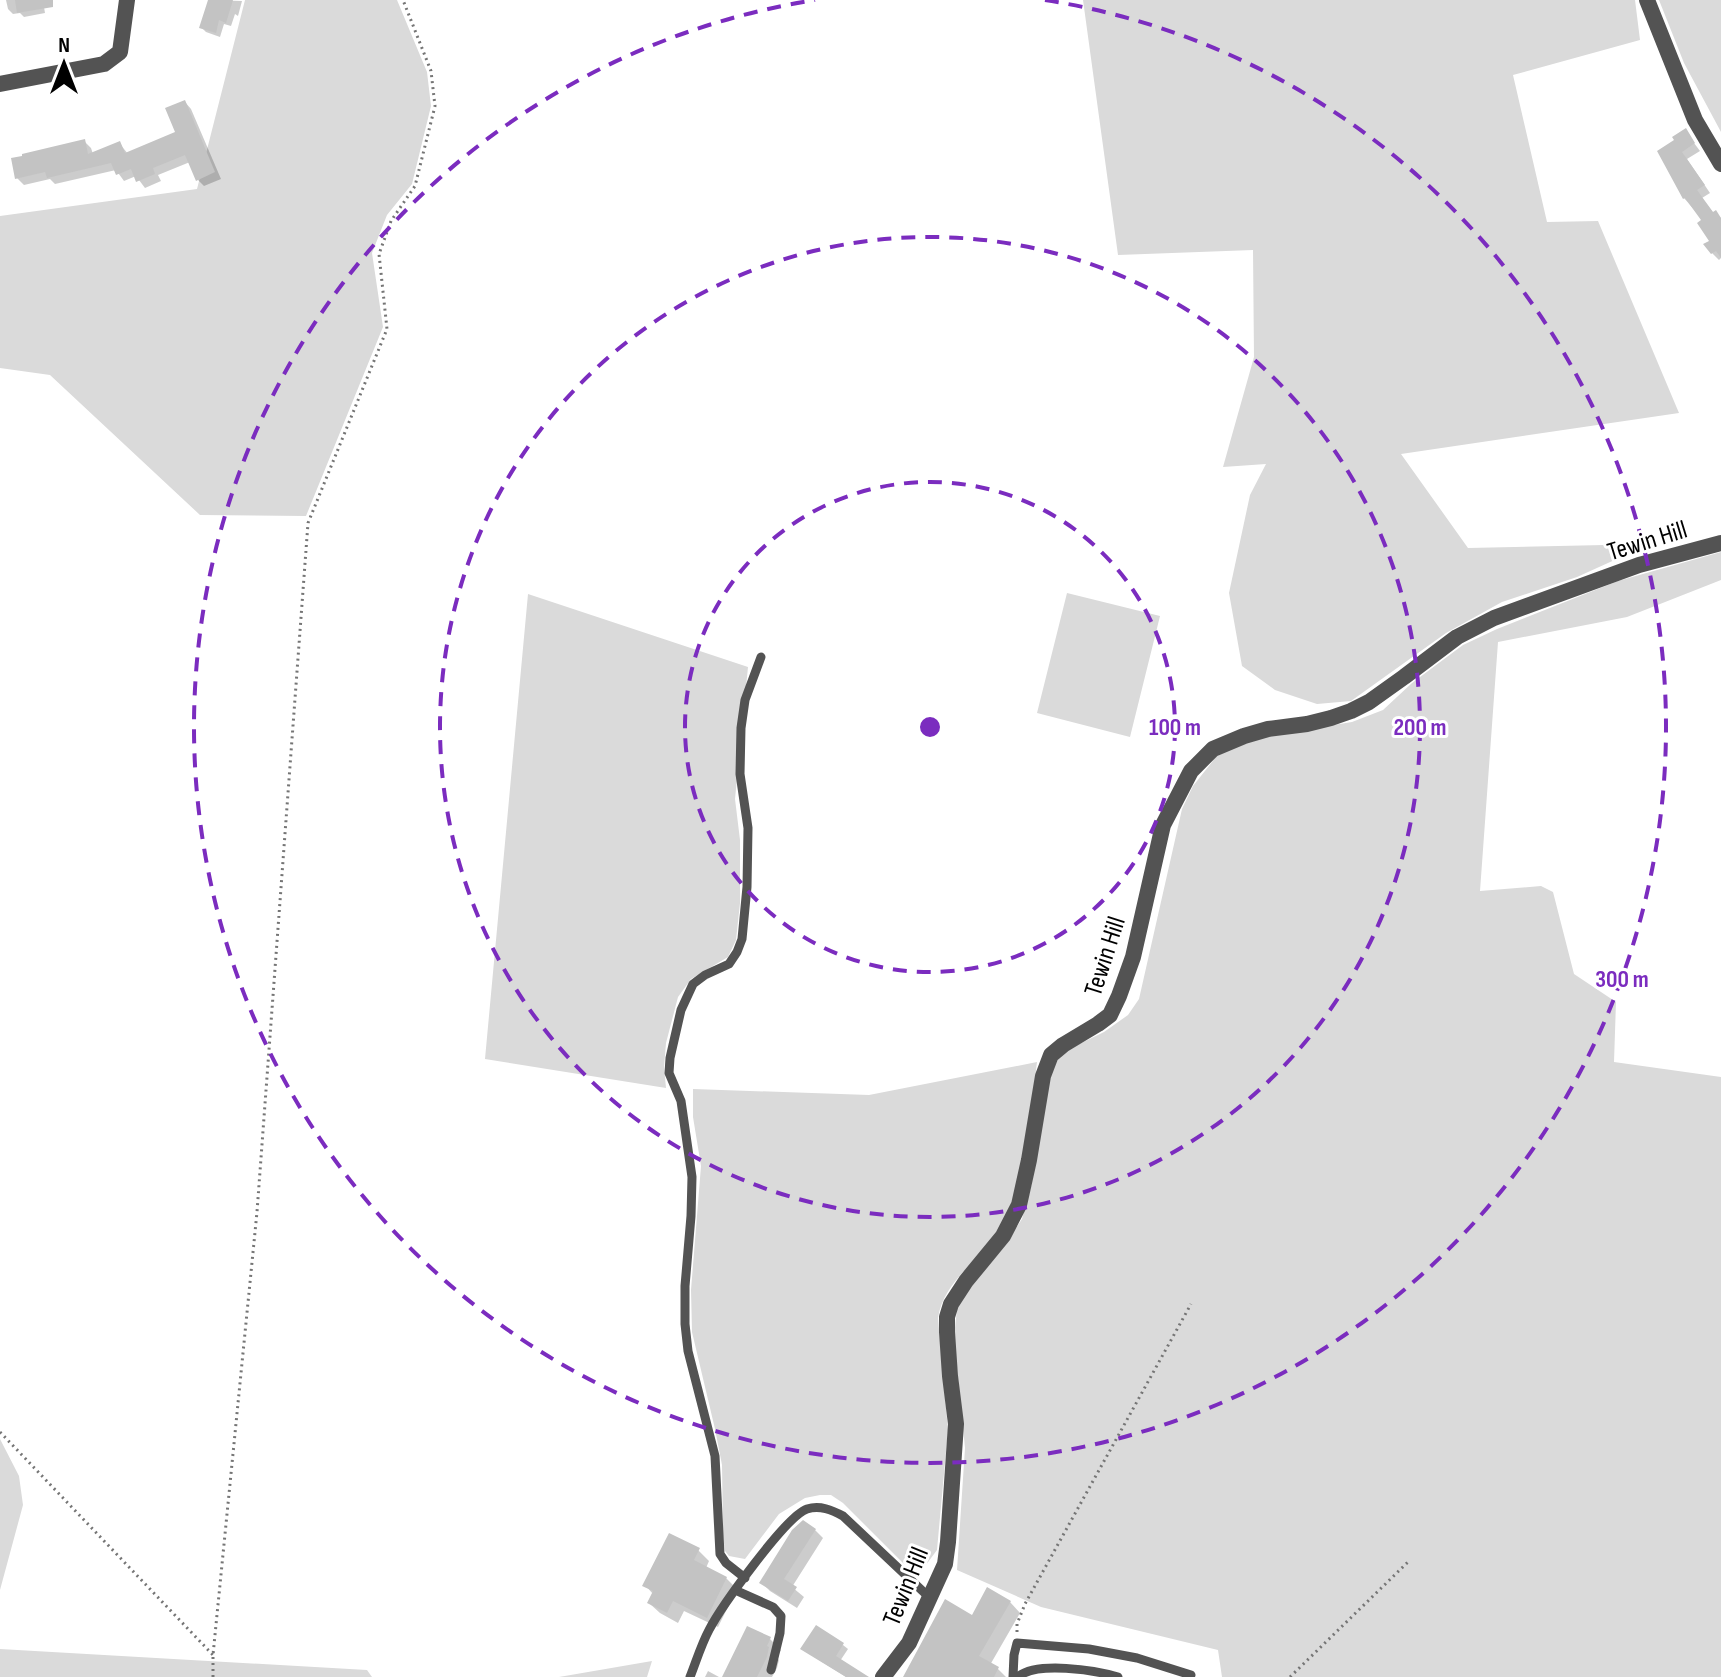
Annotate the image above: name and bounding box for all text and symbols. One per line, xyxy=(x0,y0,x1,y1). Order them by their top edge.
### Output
north arrow xyxy=(24,24,104,104)
text: N xyxy=(58,32,70,59)
street label: Tewin Hill xyxy=(1604,515,1691,568)
centre of rings xyxy=(916,713,944,741)
text: 100 m xyxy=(1149,713,1201,742)
text: 200 m xyxy=(1393,713,1447,742)
street label: Tewin Hill xyxy=(1078,913,1133,1000)
text: 300 m xyxy=(1595,965,1649,994)
street label: Tewin Hill xyxy=(877,1543,936,1630)

